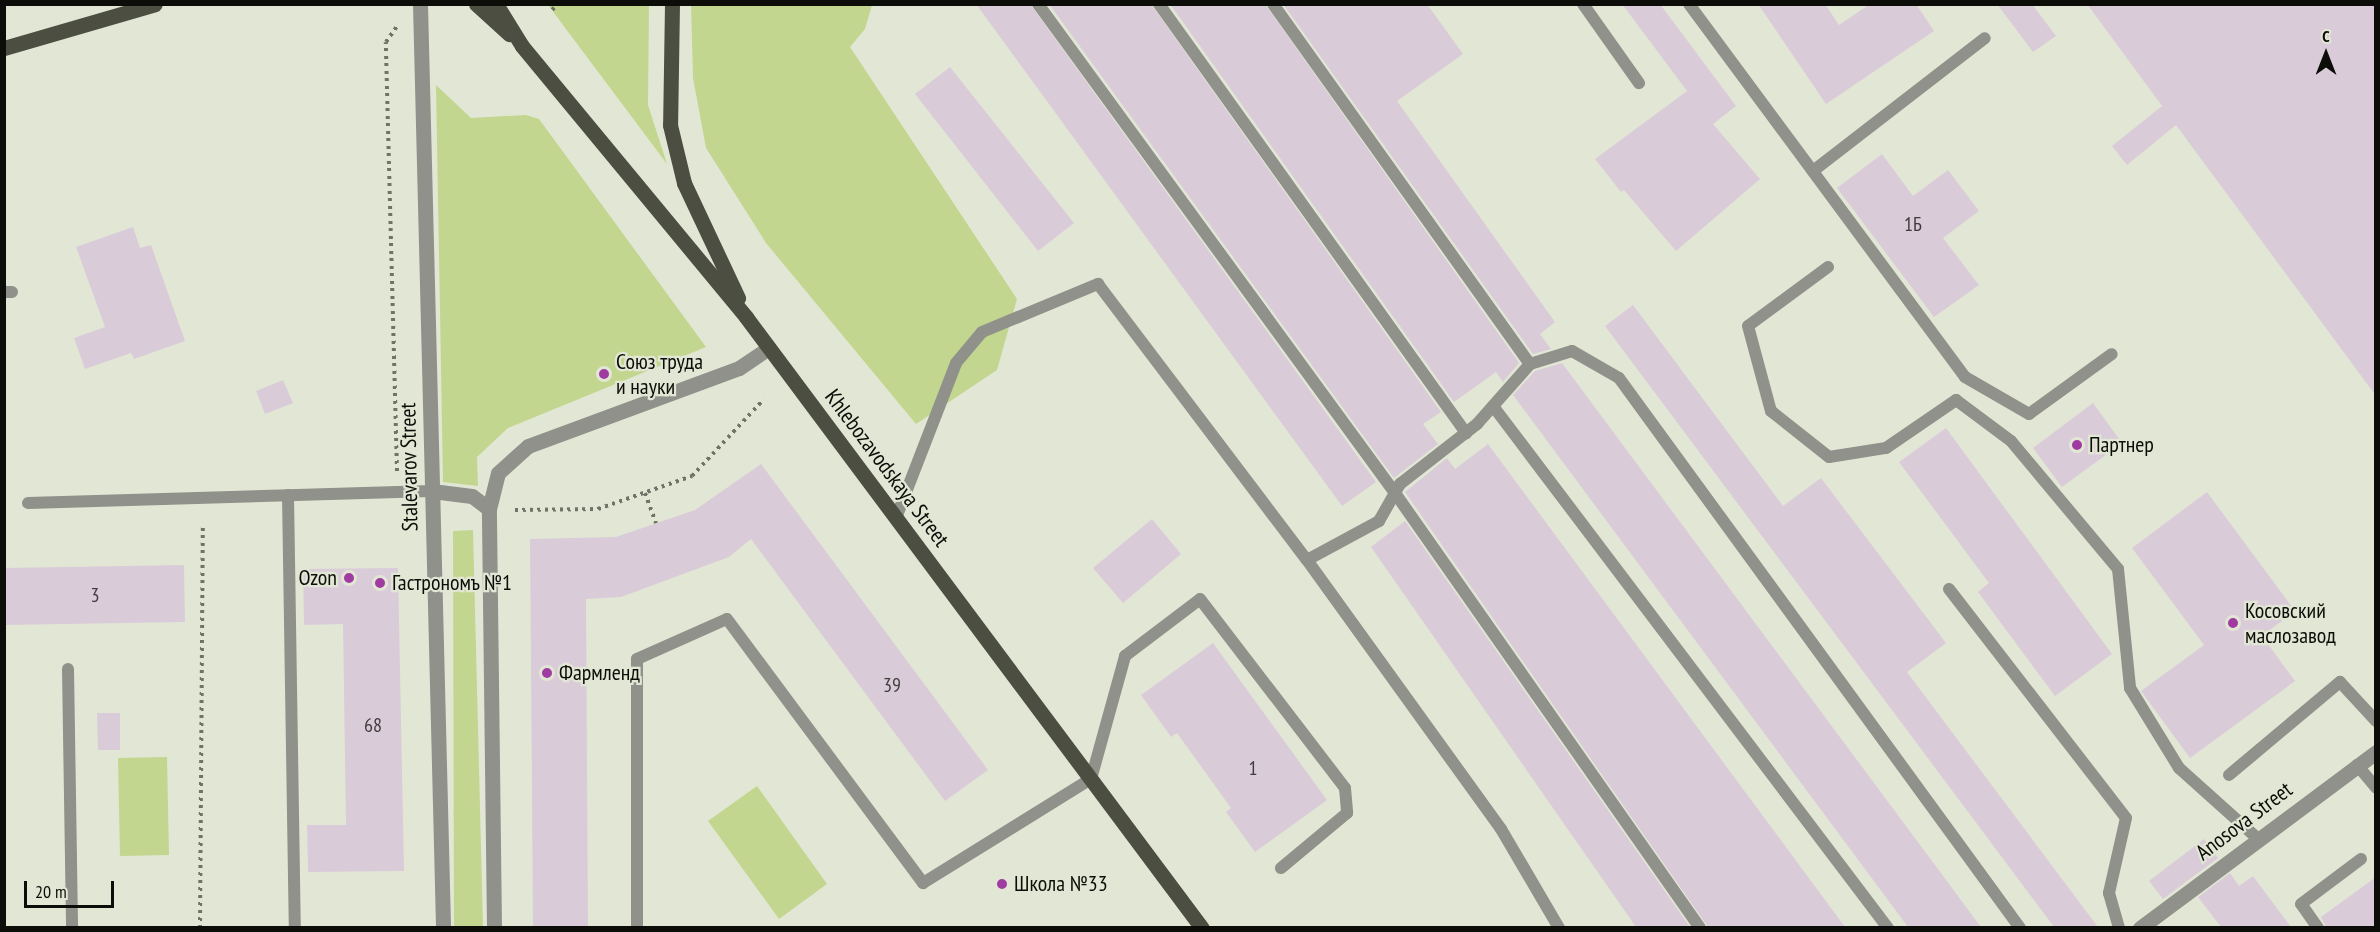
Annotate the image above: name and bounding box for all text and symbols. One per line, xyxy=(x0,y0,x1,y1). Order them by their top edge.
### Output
north arrow xyxy=(2296,24,2356,84)
text: С xyxy=(2322,26,2330,46)
house number: 1Б xyxy=(1904,212,1922,236)
place label: Союз труда и науки xyxy=(616,348,703,400)
marker: Союз труда и науки xyxy=(597,367,611,381)
street label: Khlebozavodskaya Street xyxy=(819,384,955,552)
street label: Stalevarov Street xyxy=(395,402,423,532)
place label: Партнер xyxy=(2089,432,2154,458)
marker: Партнер xyxy=(2070,438,2084,452)
place label: Ozon xyxy=(298,565,337,591)
place label: Гастрономъ №1 xyxy=(392,570,513,596)
marker: Ozon xyxy=(342,571,356,585)
marker: Гастрономъ №1 xyxy=(373,576,387,590)
house number: 3 xyxy=(91,583,99,607)
place label: Косовский маслозавод xyxy=(2245,597,2336,648)
marker: Косовский маслозавод xyxy=(2226,616,2240,630)
place label: Фармленд xyxy=(559,660,640,686)
marker: Фармленд xyxy=(540,666,554,680)
house number: 39 xyxy=(883,673,901,697)
house number: 68 xyxy=(364,713,382,737)
house number: 1 xyxy=(1249,756,1257,780)
street label: Anosova Street xyxy=(2191,776,2297,866)
scale bar xyxy=(27,869,117,907)
place label: Школа №33 xyxy=(1014,871,1108,897)
marker: Школа №33 xyxy=(995,877,1009,891)
text: 20 m xyxy=(35,880,67,903)

